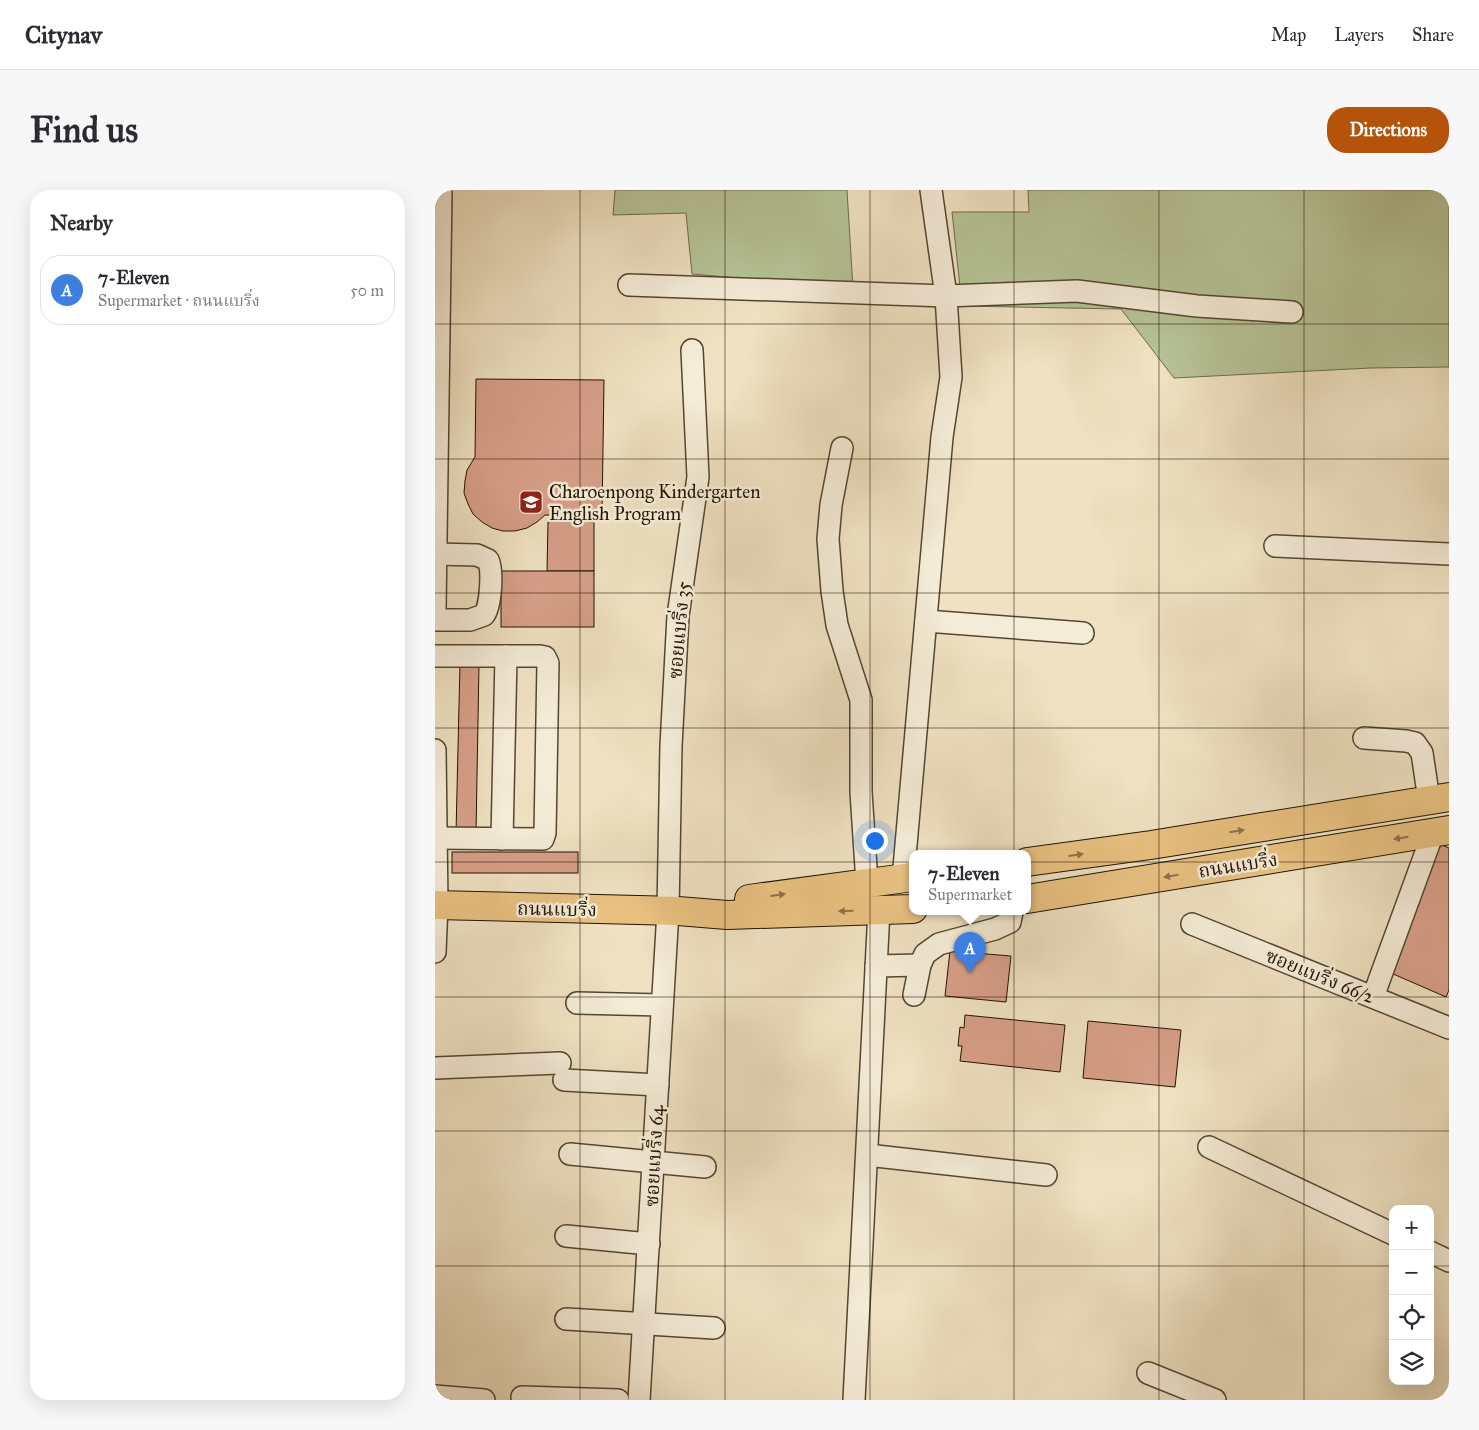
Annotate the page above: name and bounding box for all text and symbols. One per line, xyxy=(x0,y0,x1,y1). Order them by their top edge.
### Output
text: Citynav xyxy=(25,20,102,50)
text: Map xyxy=(1271,24,1306,46)
text: Layers xyxy=(1334,24,1384,46)
text: Share xyxy=(1412,24,1454,46)
button: Directions xyxy=(1327,107,1449,153)
text: Find us xyxy=(30,109,138,152)
text: Nearby xyxy=(50,210,113,236)
text: 7-Eleven xyxy=(98,266,170,289)
text: A xyxy=(62,281,72,300)
text: 50 m xyxy=(350,281,384,300)
text: Supermarket · ถนนแบริ่ง xyxy=(98,291,260,310)
place label: Charoenpong Kindergarten English Program xyxy=(549,480,760,526)
school or university icon: Charoenpong Kindergarten English Program xyxy=(518,489,544,515)
street label: ซอยแบริ่ง 35 xyxy=(661,580,695,680)
one-way arrow xyxy=(1229,827,1245,835)
your location xyxy=(862,828,888,854)
one-way arrow xyxy=(1392,834,1408,842)
street label: ถนนแบริ่ง xyxy=(1196,845,1279,883)
popup xyxy=(909,850,1031,915)
one-way arrow xyxy=(1068,851,1084,859)
text: 7-Eleven xyxy=(928,862,999,885)
one-way arrow xyxy=(1163,872,1179,880)
text: Supermarket xyxy=(928,885,1012,904)
one-way arrow xyxy=(770,891,786,899)
street label: ถนนแบริ่ง xyxy=(517,894,597,921)
one-way arrow xyxy=(838,908,854,916)
pin: A xyxy=(954,932,986,973)
street label: ซอยแบริ่ง 66/2 xyxy=(1262,941,1379,1008)
street label: ซอยแบริ่ง 64 xyxy=(637,1104,668,1207)
map controls xyxy=(1389,1205,1434,1385)
button: + xyxy=(1389,1205,1434,1250)
button: − xyxy=(1389,1250,1434,1295)
button: locate xyxy=(1389,1295,1434,1340)
button: layers xyxy=(1389,1340,1434,1385)

